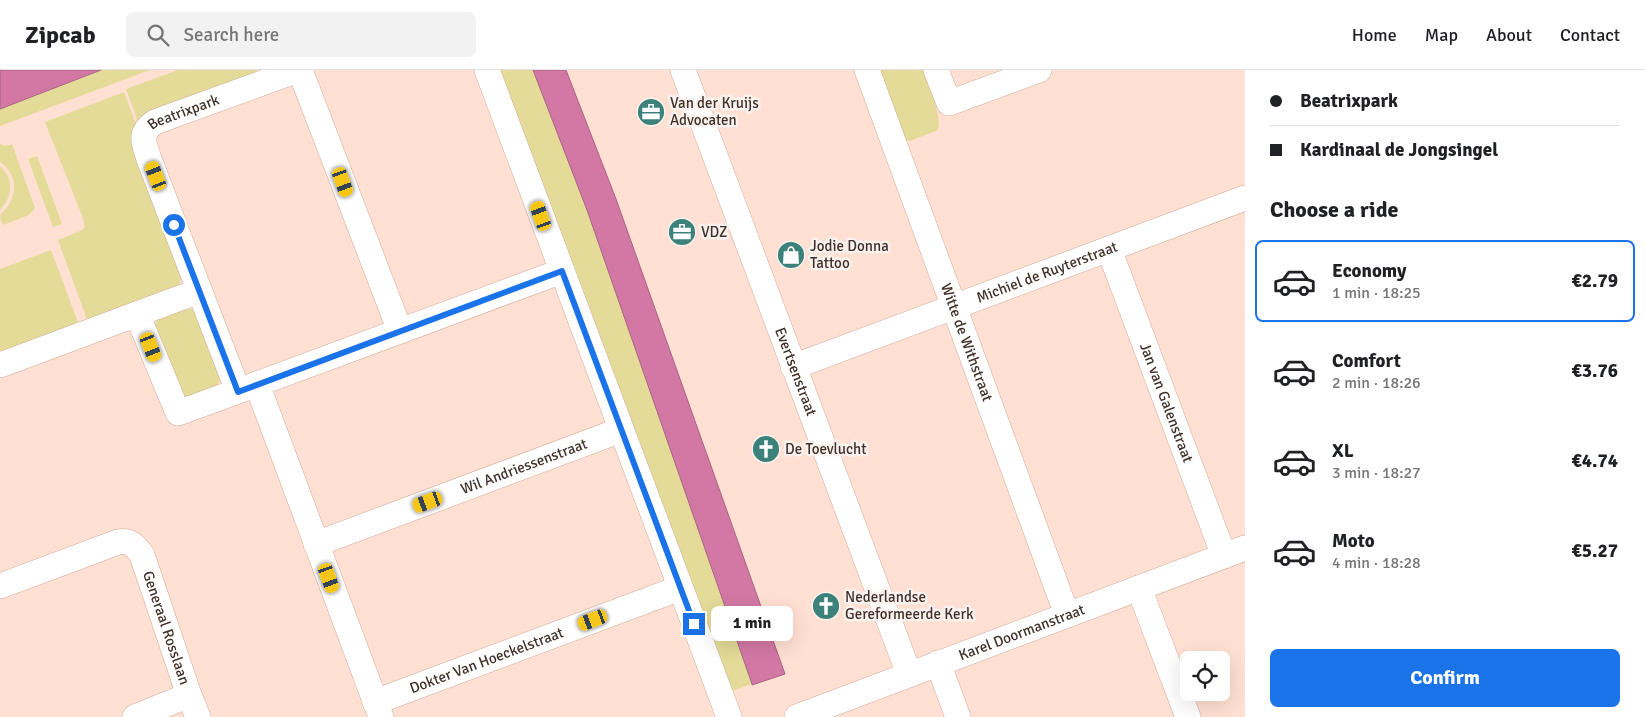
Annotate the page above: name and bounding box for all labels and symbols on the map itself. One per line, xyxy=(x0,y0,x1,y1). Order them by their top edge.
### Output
street label: Beatrixpark xyxy=(144,90,222,133)
place label: Van der Kruijs Advocaten xyxy=(670,94,759,129)
office icon: Van der Kruijs Advocaten xyxy=(636,97,666,127)
car xyxy=(143,159,168,193)
car xyxy=(330,165,355,199)
car xyxy=(528,199,553,233)
route start xyxy=(163,214,185,236)
office icon: VDZ xyxy=(667,217,697,247)
place label: VDZ xyxy=(701,223,728,241)
place label: Jodie Donna Tattoo xyxy=(810,237,889,272)
street label: Michiel de Ruyterstraat xyxy=(974,238,1120,307)
shop icon: Jodie Donna Tattoo xyxy=(776,240,806,270)
street label: Witte de Withstraat xyxy=(937,281,997,404)
street label: Evertsenstraat xyxy=(771,325,821,418)
car xyxy=(138,330,163,364)
street label: Jan van Galenstraat xyxy=(1136,340,1197,465)
street label: Wil Andriessenstraat xyxy=(458,434,590,498)
church icon: De Toevlucht xyxy=(751,434,781,464)
place label: De Toevlucht xyxy=(785,440,867,458)
car xyxy=(411,490,444,514)
car xyxy=(316,561,341,595)
street label: Generaal Rosslaan xyxy=(139,569,194,687)
place label: Nederlandse Gereformeerde Kerk xyxy=(845,588,974,623)
church icon: Nederlandse Gereformeerde Kerk xyxy=(811,591,841,621)
street label: Karel Doormanstraat xyxy=(956,600,1087,664)
callout: 1 min xyxy=(712,606,794,642)
car xyxy=(576,608,609,632)
route end xyxy=(683,613,705,635)
street label: Dokter Van Hoeckelstraat xyxy=(407,623,566,697)

